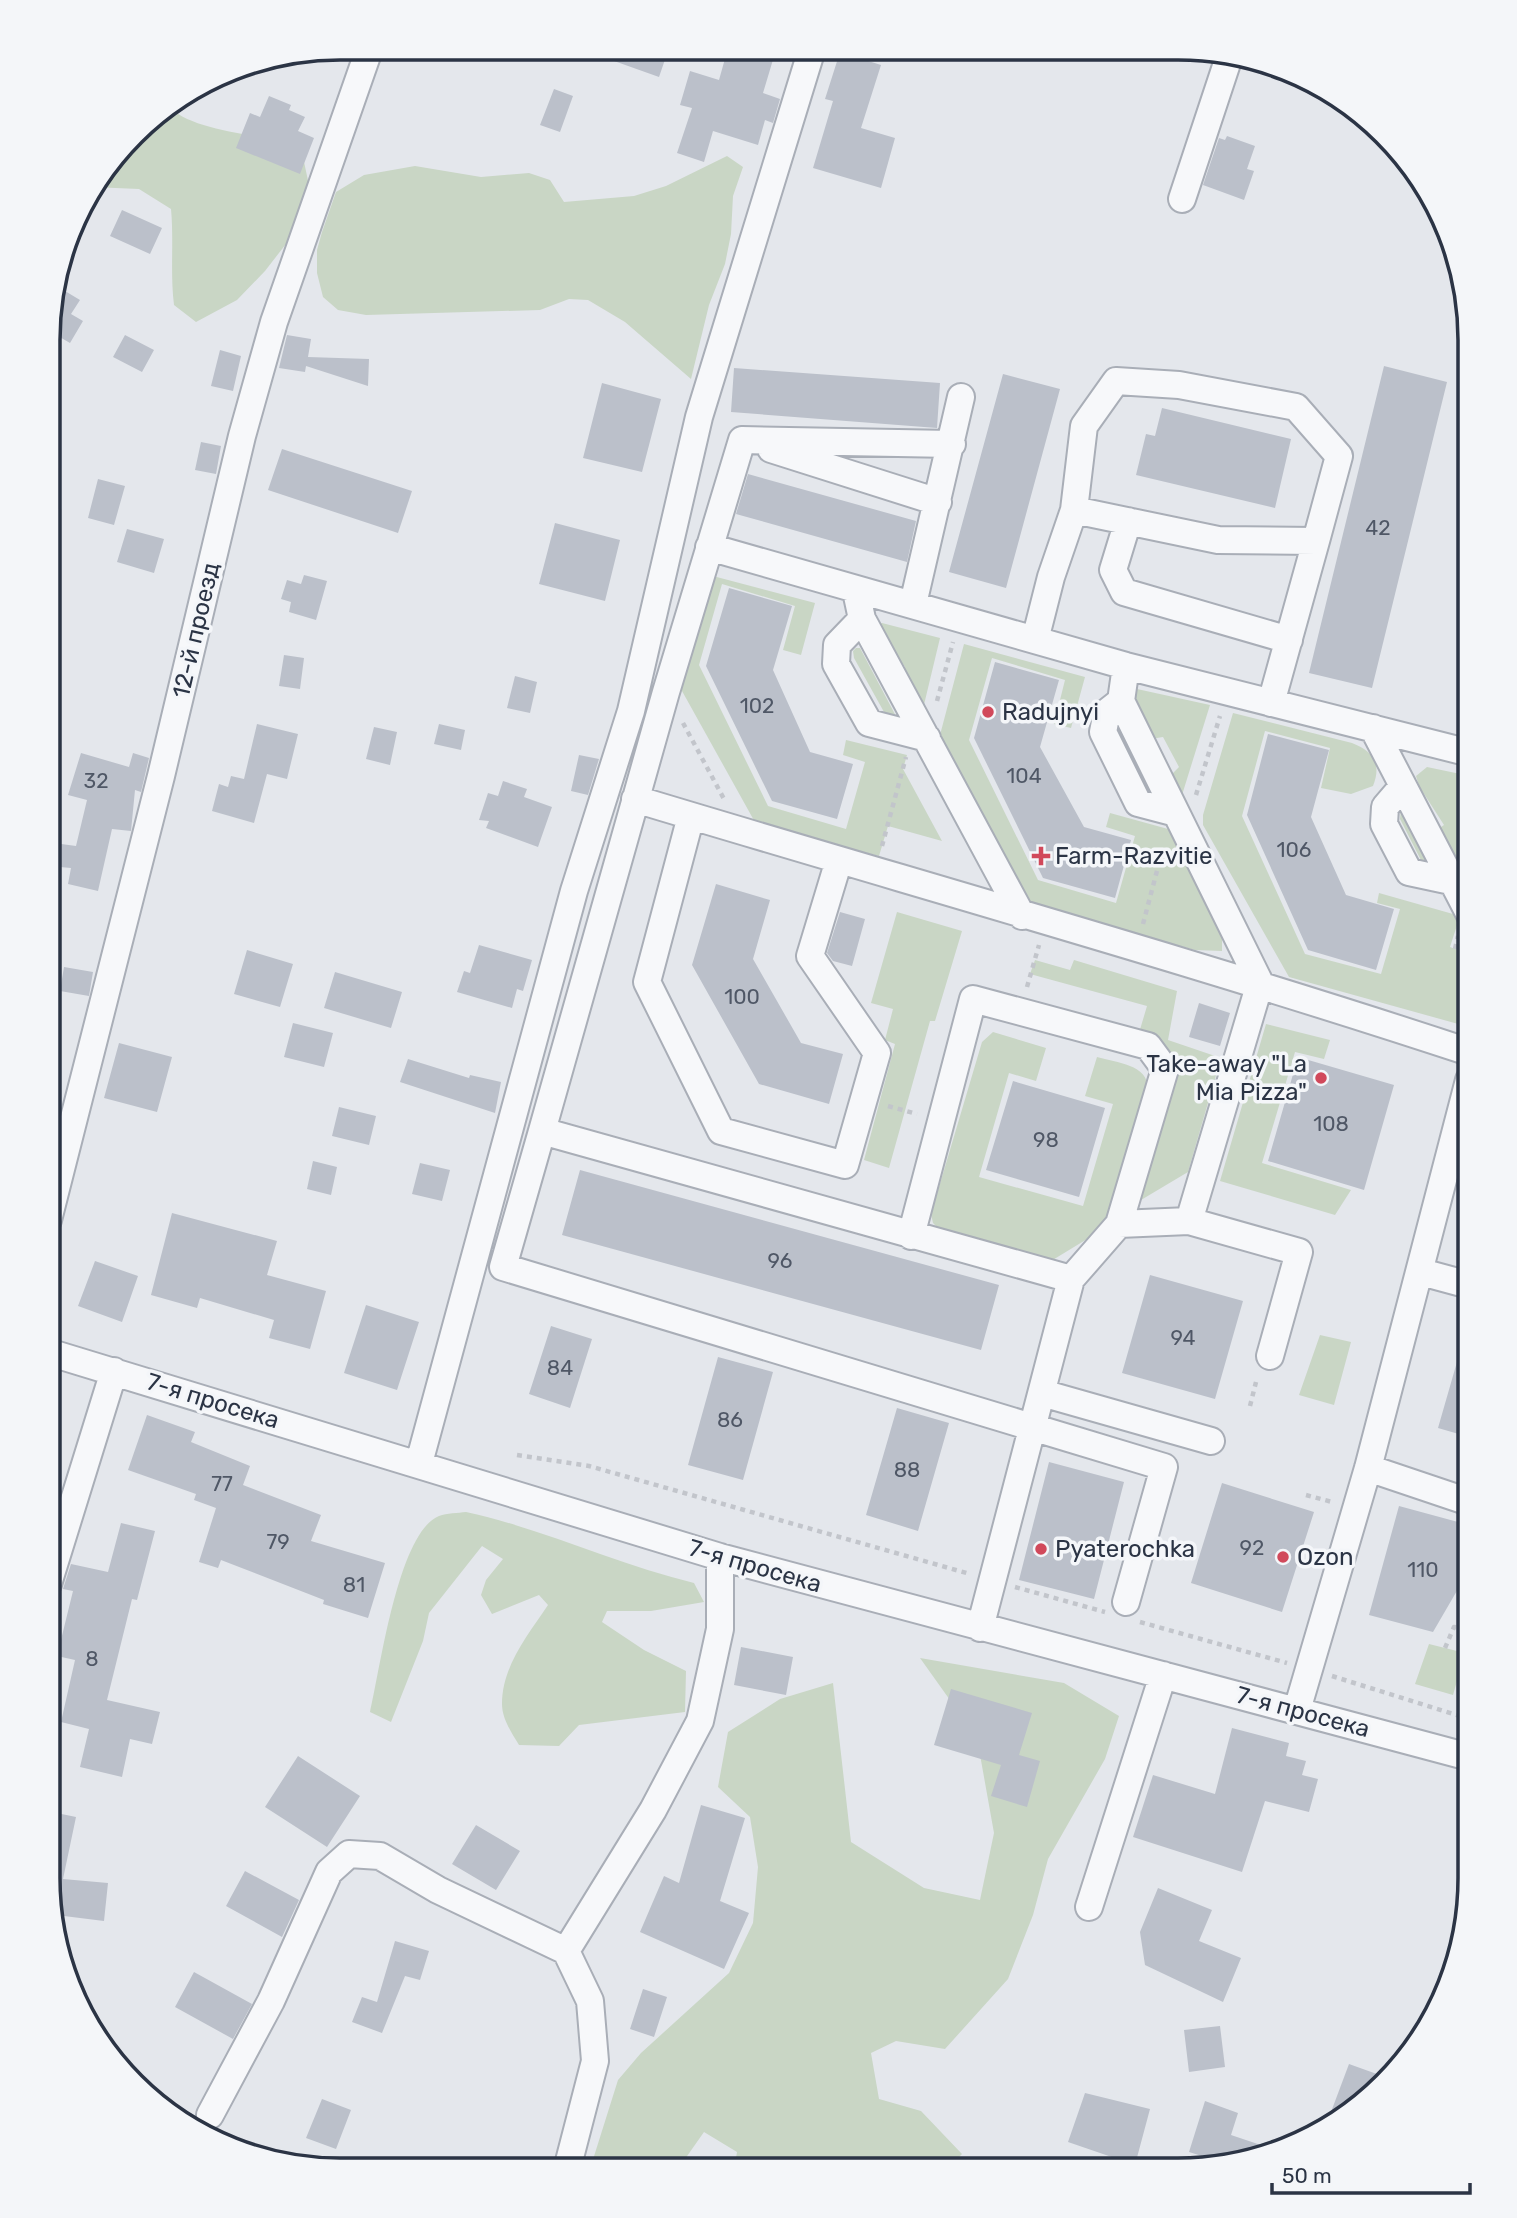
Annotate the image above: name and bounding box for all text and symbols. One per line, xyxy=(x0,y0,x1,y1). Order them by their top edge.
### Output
house number: 42 xyxy=(1365,515,1391,540)
street label: 12-й проезд xyxy=(167,559,225,701)
house number: 102 xyxy=(740,693,774,718)
place label: Radujnyi xyxy=(1002,698,1099,726)
marker: Radujnyi xyxy=(980,704,996,720)
house number: 104 xyxy=(1006,763,1042,788)
house number: 32 xyxy=(84,768,108,793)
house number: 106 xyxy=(1277,837,1312,862)
place label: Farm-Razvitie xyxy=(1055,842,1212,870)
marker: Farm-Razvitie xyxy=(1033,848,1049,864)
house number: 100 xyxy=(724,984,760,1009)
place label: Take-away "La Mia Pizza" xyxy=(1146,1050,1307,1106)
marker: Take-away "La Mia Pizza" xyxy=(1313,1070,1329,1086)
house number: 108 xyxy=(1313,1111,1349,1136)
house number: 98 xyxy=(1033,1127,1059,1152)
house number: 96 xyxy=(768,1248,792,1273)
house number: 94 xyxy=(1170,1325,1196,1350)
house number: 84 xyxy=(547,1355,573,1380)
street label: 7-я просека xyxy=(143,1368,283,1434)
house number: 86 xyxy=(717,1407,743,1432)
house number: 88 xyxy=(894,1457,920,1482)
house number: 77 xyxy=(211,1471,233,1496)
house number: 79 xyxy=(266,1529,290,1554)
street label: 7-я просека xyxy=(685,1534,825,1598)
place label: Pyaterochka xyxy=(1055,1535,1195,1563)
house number: 92 xyxy=(1240,1535,1264,1560)
marker: Pyaterochka xyxy=(1033,1541,1049,1557)
place label: Ozon xyxy=(1297,1543,1354,1571)
marker: Ozon xyxy=(1275,1549,1291,1565)
house number: 110 xyxy=(1407,1557,1439,1582)
house number: 81 xyxy=(343,1572,365,1597)
house number: 8 xyxy=(85,1646,99,1671)
street label: 7-я просека xyxy=(1233,1681,1373,1743)
scale bar xyxy=(1272,2152,1470,2196)
text: 50 m xyxy=(1282,2163,1332,2188)

